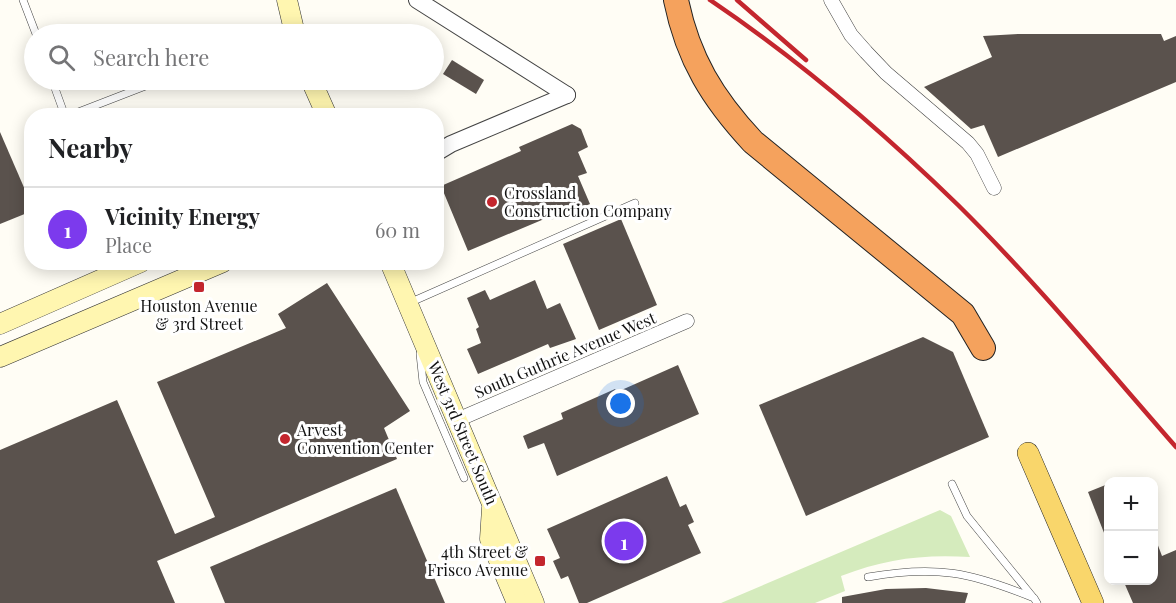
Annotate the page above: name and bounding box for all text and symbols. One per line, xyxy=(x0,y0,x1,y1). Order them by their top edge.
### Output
search box xyxy=(24,24,444,90)
icon: search xyxy=(45,41,78,74)
text: Search here xyxy=(93,42,209,72)
text: Nearby xyxy=(48,130,133,165)
place label: Crossland Construction Company xyxy=(504,182,672,221)
marker: Crossland Construction Company xyxy=(485,195,499,209)
text: Vicinity Energy xyxy=(105,201,260,231)
text: 1 xyxy=(64,216,71,243)
text: 60 m xyxy=(375,216,420,243)
text: Place xyxy=(105,231,152,258)
marker: Houston Avenue & 3rd Street xyxy=(192,280,206,294)
place label: Houston Avenue & 3rd Street xyxy=(140,295,258,334)
street label: South Guthrie Avenue West xyxy=(471,307,659,402)
street label: West 3rd Street South xyxy=(423,357,503,508)
your location xyxy=(606,389,635,418)
place label: Arvest Convention Center xyxy=(296,419,434,458)
marker: Arvest Convention Center xyxy=(278,432,292,446)
map controls xyxy=(1104,477,1158,585)
button: + xyxy=(1104,477,1158,531)
pin: 1 xyxy=(604,518,644,564)
button: − xyxy=(1104,531,1158,585)
place label: 4th Street & Frisco Avenue xyxy=(427,541,529,580)
marker: 4th Street & Frisco Avenue xyxy=(533,554,547,568)

